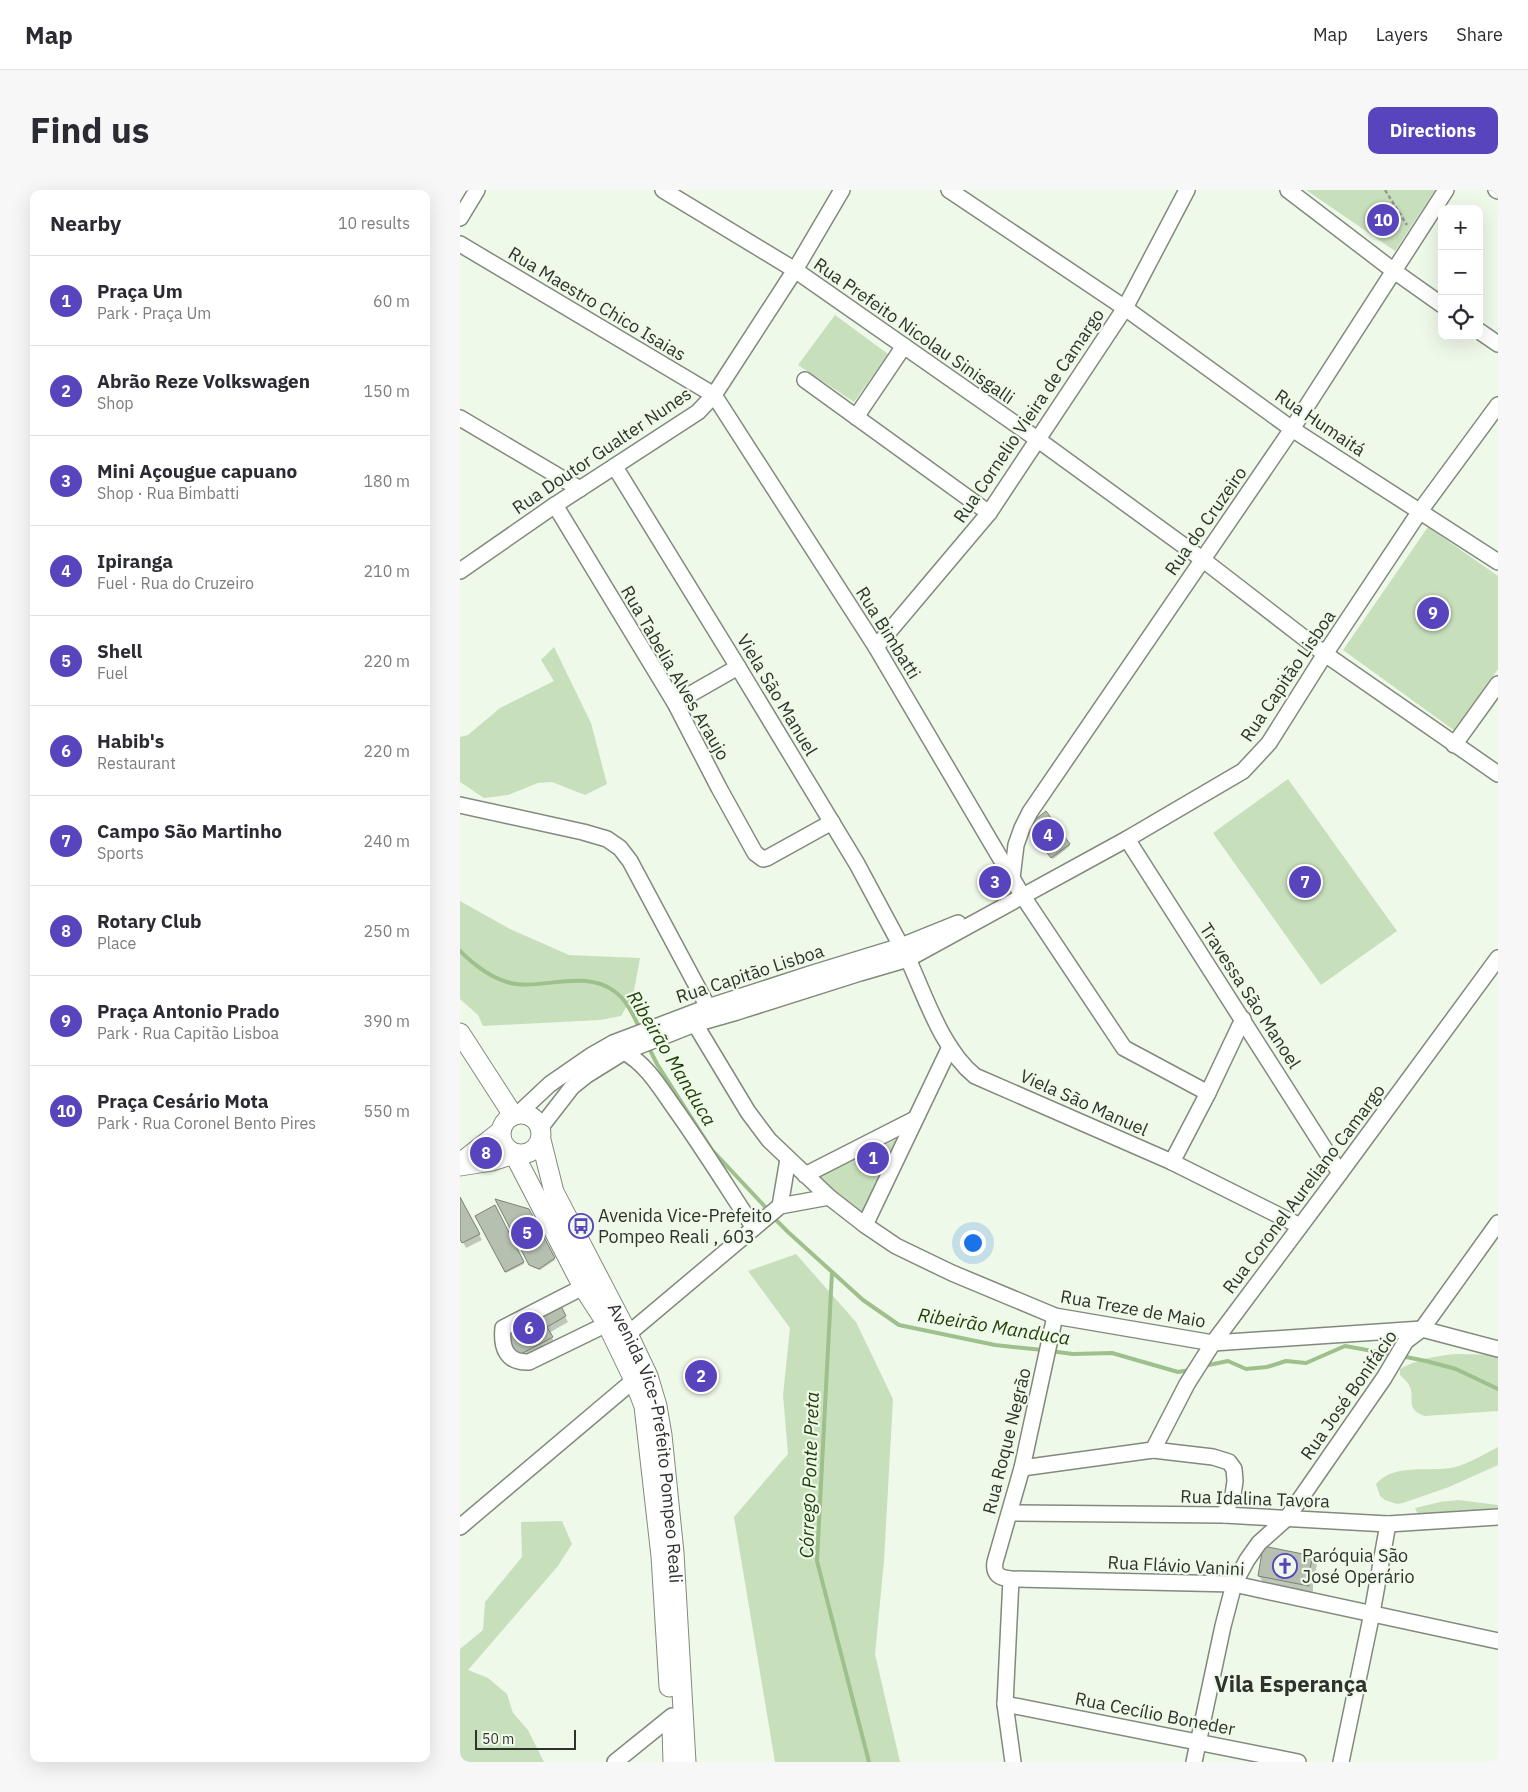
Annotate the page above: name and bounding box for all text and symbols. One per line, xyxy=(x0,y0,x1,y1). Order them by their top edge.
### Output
text: Map xyxy=(25,19,73,51)
text: Map xyxy=(1313,23,1348,46)
text: Layers xyxy=(1376,23,1428,46)
text: Share xyxy=(1456,23,1503,46)
text: Find us xyxy=(30,107,149,153)
button: Directions xyxy=(1368,107,1498,154)
pin: 10 xyxy=(1367,201,1399,239)
map controls xyxy=(1438,205,1483,340)
button: + xyxy=(1438,205,1483,250)
text: Nearby xyxy=(50,209,121,237)
text: 10 results xyxy=(338,213,410,233)
street label: Rua Maestro Chico Isaias xyxy=(504,241,690,366)
button: − xyxy=(1438,250,1483,295)
street label: Rua Prefeito Nicolau Sinisgalli xyxy=(809,252,1019,409)
text: Praça Um xyxy=(97,279,183,303)
text: 1 xyxy=(61,291,71,311)
text: 60 m xyxy=(373,291,410,311)
button: locate xyxy=(1438,295,1483,340)
text: Park · Praça Um xyxy=(97,303,211,323)
street label: Rua Cornelio Vieira de Camargo xyxy=(948,304,1109,527)
text: Abrão Reze Volkswagen xyxy=(97,369,310,393)
text: 2 xyxy=(61,381,71,401)
text: 150 m xyxy=(363,381,410,401)
street label: Rua Doutor Gualter Nunes xyxy=(508,382,696,519)
street label: Rua Humaitá xyxy=(1271,384,1370,462)
text: Shop xyxy=(97,393,134,413)
text: Mini Açougue capuano xyxy=(97,459,297,483)
street label: Rua do Cruzeiro xyxy=(1160,462,1252,580)
text: 3 xyxy=(61,471,71,491)
text: 180 m xyxy=(363,471,410,491)
text: Shop · Rua Bimbatti xyxy=(97,483,239,503)
text: Ipiranga xyxy=(97,549,173,573)
text: 4 xyxy=(61,561,71,581)
text: 210 m xyxy=(363,561,410,581)
text: Fuel · Rua do Cruzeiro xyxy=(97,573,254,593)
street label: Rua Tabelia Alves Araujo xyxy=(616,581,735,764)
street label: Rua Bimbatti xyxy=(851,582,926,683)
pin: 9 xyxy=(1417,594,1449,632)
street label: Rua Capitão Lisboa xyxy=(1235,605,1340,746)
street label: Viela São Manuel xyxy=(732,630,823,760)
text: Shell xyxy=(97,639,142,663)
text: 5 xyxy=(61,651,71,671)
text: 220 m xyxy=(363,651,410,671)
text: Fuel xyxy=(97,663,128,683)
text: Habib's xyxy=(97,729,164,753)
text: 6 xyxy=(61,741,71,761)
text: 220 m xyxy=(363,741,410,761)
text: Restaurant xyxy=(97,753,176,773)
pin: 4 xyxy=(1032,816,1064,854)
text: Campo São Martinho xyxy=(97,819,282,843)
text: 7 xyxy=(61,831,71,851)
text: 240 m xyxy=(363,831,410,851)
text: Sports xyxy=(97,843,144,863)
pin: 3 xyxy=(979,863,1011,901)
pin: 7 xyxy=(1289,863,1321,901)
text: Rotary Club xyxy=(97,909,202,933)
street label: Travessa São Manoel xyxy=(1195,919,1306,1073)
text: 8 xyxy=(61,921,71,941)
text: 250 m xyxy=(363,921,410,941)
text: Place xyxy=(97,933,136,953)
street label: Rua Capitão Lisboa xyxy=(673,939,827,1008)
water label: Ribeirão Manduca xyxy=(622,986,722,1130)
text: Praça Antonio Prado xyxy=(97,999,280,1023)
text: 9 xyxy=(61,1011,71,1031)
text: 390 m xyxy=(363,1011,410,1031)
text: Park · Rua Capitão Lisboa xyxy=(97,1023,279,1043)
street label: Viela São Manuel xyxy=(1017,1064,1152,1141)
street label: Rua Coronel Aureliano Camargo xyxy=(1217,1079,1390,1298)
text: Praça Cesário Mota xyxy=(97,1089,269,1113)
text: 10 xyxy=(56,1101,76,1121)
text: 550 m xyxy=(363,1101,410,1121)
text: Park · Rua Coronel Bento Pires xyxy=(97,1113,316,1133)
pin: 8 xyxy=(470,1134,502,1172)
pin: 1 xyxy=(857,1139,889,1177)
place label: Avenida Vice-Prefeito Pompeo Reali , 603 xyxy=(598,1204,772,1248)
bus stop icon: Avenida Vice-Prefeito Pompeo Reali , 603 xyxy=(568,1213,594,1239)
pin: 5 xyxy=(511,1214,543,1252)
your location xyxy=(960,1230,986,1256)
street label: Rua Treze de Maio xyxy=(1059,1284,1208,1333)
street label: Avenida Vice-Prefeito Pompeo Reali xyxy=(603,1299,688,1584)
water label: Ribeirão Manduca xyxy=(916,1302,1072,1350)
pin: 6 xyxy=(513,1309,545,1347)
street label: Rua José Bonifácio xyxy=(1295,1325,1402,1464)
pin: 2 xyxy=(685,1357,717,1395)
street label: Rua Roque Negrão xyxy=(977,1365,1036,1516)
water label: Córrego Ponte Preta xyxy=(794,1391,824,1559)
street label: Rua Idalina Tavora xyxy=(1180,1484,1331,1513)
place label: Paróquia São José Operário xyxy=(1302,1544,1415,1588)
street label: Rua Flávio Vanini xyxy=(1107,1550,1245,1581)
church icon: Paróquia São José Operário xyxy=(1272,1553,1298,1579)
district label: Vila Esperança xyxy=(1214,1669,1368,1698)
street label: Rua Cecílio Boneder xyxy=(1073,1687,1238,1740)
scale bar xyxy=(475,1727,576,1750)
text: 50 m xyxy=(482,1730,514,1748)

